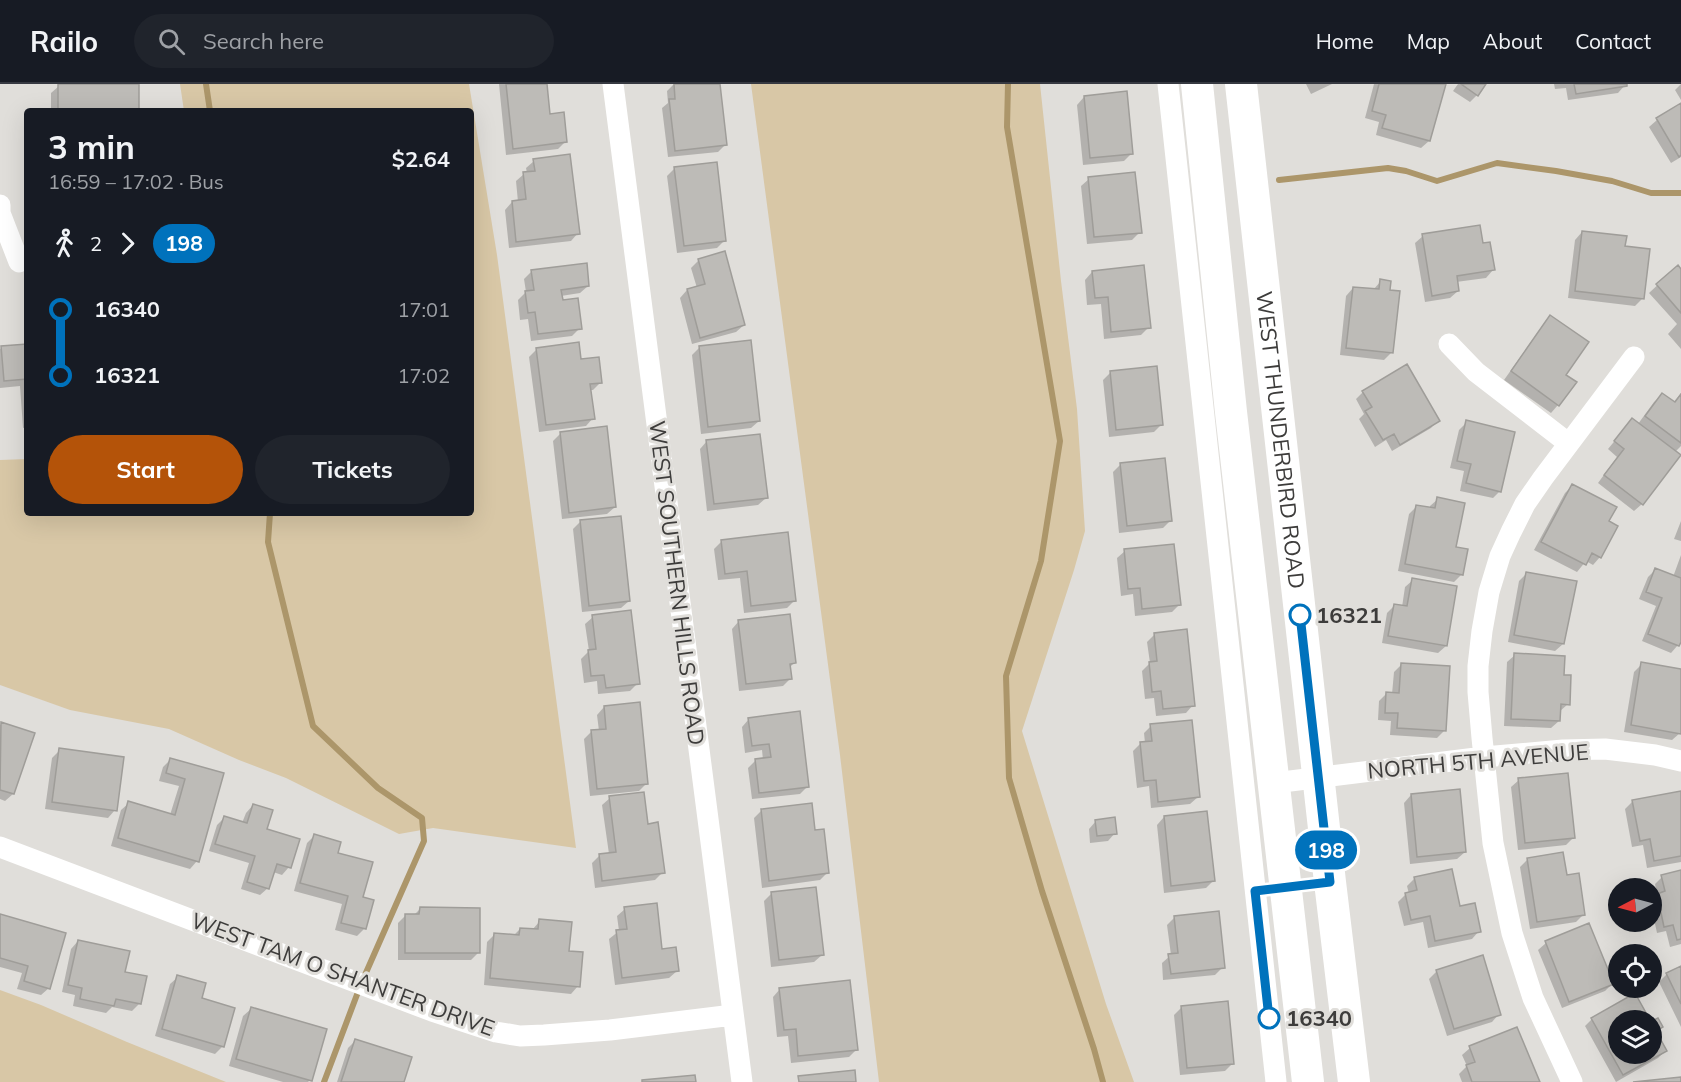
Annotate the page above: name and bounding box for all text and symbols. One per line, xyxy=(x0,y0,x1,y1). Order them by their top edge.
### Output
search box xyxy=(134,14,554,68)
text: Railo xyxy=(30,24,98,59)
icon: search xyxy=(155,25,188,58)
text: Search here xyxy=(203,27,324,55)
text: Home xyxy=(1316,28,1374,54)
text: Map xyxy=(1407,28,1450,54)
text: About xyxy=(1483,28,1542,54)
text: Contact xyxy=(1575,28,1651,54)
text: 3 min xyxy=(48,126,135,167)
text: $2.64 xyxy=(392,145,450,173)
text: 16:59 – 17:02 · Bus xyxy=(48,169,224,194)
icon: walk xyxy=(48,227,81,260)
icon: forward xyxy=(111,227,144,260)
text: 198 xyxy=(165,230,203,256)
text: 2 xyxy=(90,231,102,256)
street label: WEST THUNDERBIRD ROAD xyxy=(1250,289,1311,590)
text: 16340 xyxy=(94,295,160,323)
text: 17:01 xyxy=(397,297,450,322)
text: 16321 xyxy=(94,361,160,389)
text: 17:02 xyxy=(397,363,450,388)
street label: WEST SOUTHERN HILLS ROAD xyxy=(643,419,711,747)
button: Start xyxy=(48,435,243,504)
button: Tickets xyxy=(255,435,450,504)
place label: 16321 xyxy=(1316,601,1382,629)
marker: 16321 xyxy=(1289,604,1311,626)
street label: NORTH 5TH AVENUE xyxy=(1366,737,1590,785)
line badge: 198 xyxy=(1292,830,1360,870)
text: 198 xyxy=(1307,837,1345,863)
north arrow xyxy=(1608,878,1662,932)
map controls xyxy=(1608,878,1662,1064)
street label: WEST TAM O SHANTER DRIVE xyxy=(188,906,498,1042)
button: locate xyxy=(1608,944,1662,998)
place label: 16340 xyxy=(1286,1004,1352,1032)
marker: 16340 xyxy=(1258,1007,1280,1029)
button: layers xyxy=(1608,1010,1662,1064)

